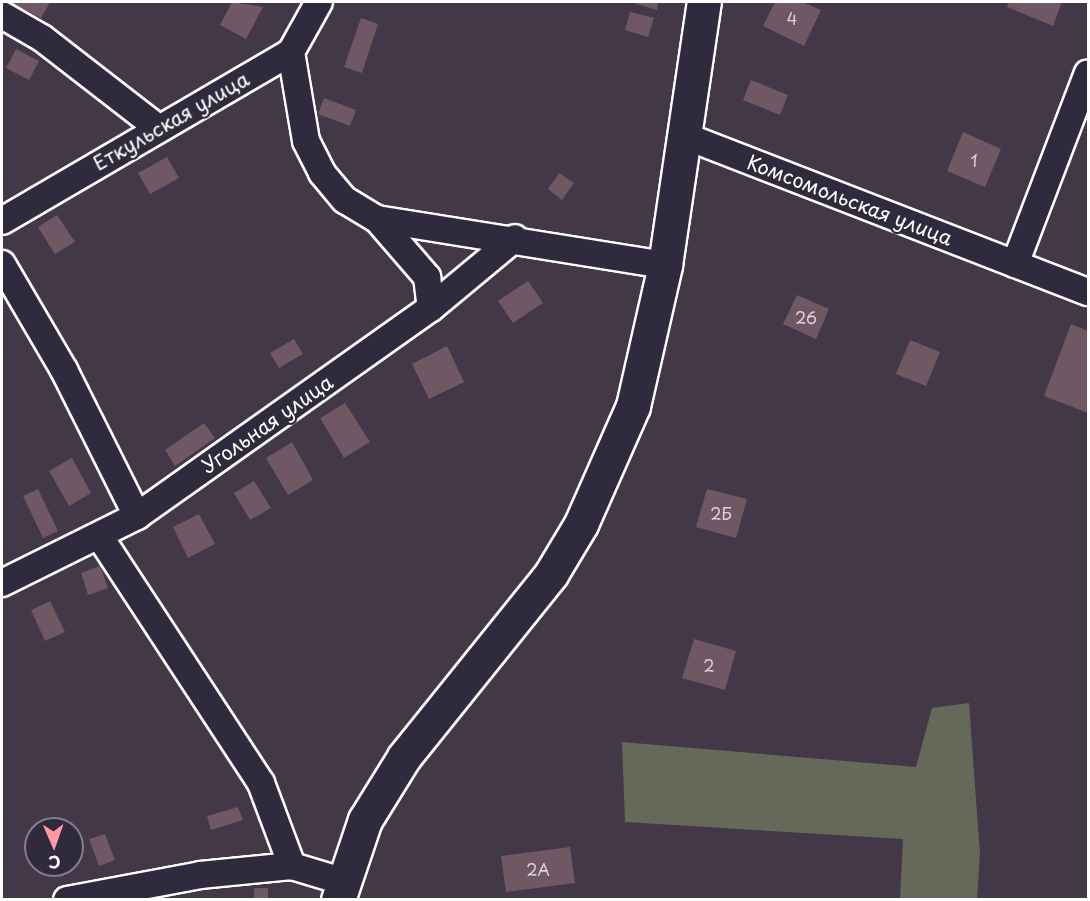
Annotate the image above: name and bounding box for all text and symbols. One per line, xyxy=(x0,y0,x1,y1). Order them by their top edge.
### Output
house number: 4 xyxy=(787,8,797,28)
street label: Еткульская улица xyxy=(88,66,254,176)
street label: Комсомольская улица xyxy=(743,149,957,251)
house number: 1 xyxy=(970,150,978,170)
house number: 26 xyxy=(795,307,817,327)
street label: Угольная улица xyxy=(196,369,338,479)
house number: 2Б xyxy=(710,503,732,523)
house number: 2 xyxy=(703,655,715,675)
north arrow xyxy=(24,817,84,877)
text: С xyxy=(48,851,61,875)
house number: 2А xyxy=(526,859,550,879)

